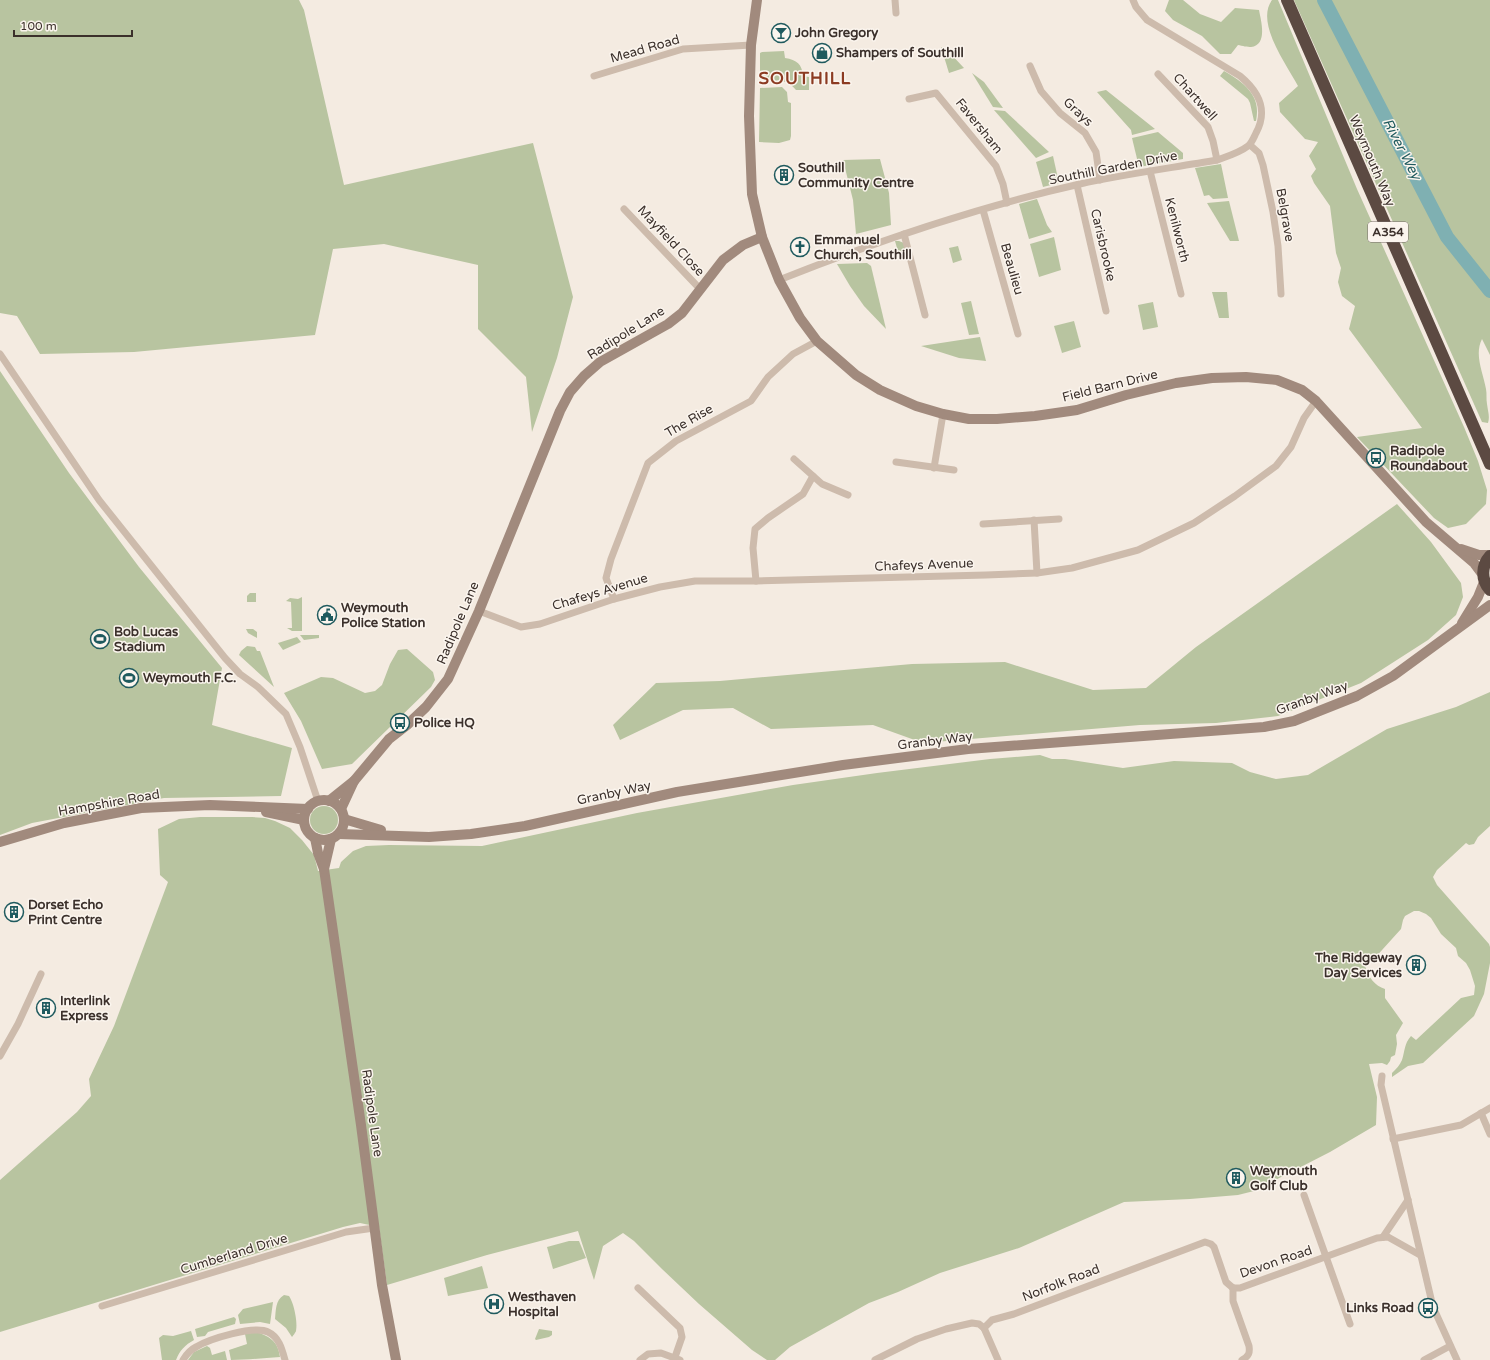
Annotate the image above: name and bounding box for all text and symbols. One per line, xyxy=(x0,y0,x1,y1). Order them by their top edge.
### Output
scale bar xyxy=(14,12,132,38)
text: 100 m xyxy=(20,19,57,33)
bar icon: John Gregory xyxy=(770,22,792,44)
place label: John Gregory xyxy=(794,25,878,41)
street label: Mead Road xyxy=(609,31,681,67)
shop icon: Shampers of Southill xyxy=(811,42,833,64)
place label: Shampers of Southill xyxy=(836,45,964,61)
district label: SOUTHILL xyxy=(759,68,851,89)
street label: Chartwell xyxy=(1170,70,1220,124)
street label: Grays xyxy=(1060,94,1096,130)
street label: Faversham xyxy=(952,95,1006,157)
street label: Weymouth Way xyxy=(1346,113,1398,209)
water label: River Wey xyxy=(1379,115,1425,184)
street label: Southill Garden Drive xyxy=(1047,148,1179,188)
place label: Southill Community Centre xyxy=(798,160,915,191)
building icon: Southill Community Centre xyxy=(773,164,795,186)
street label: Belgrave xyxy=(1272,187,1298,243)
street label: Kenilworth xyxy=(1161,196,1193,264)
street label: Mayfield Close xyxy=(634,202,708,280)
street label: Carisbrooke xyxy=(1087,207,1119,283)
road number: A354 xyxy=(1368,222,1408,242)
place label: Emmanuel Church, Southill xyxy=(814,232,912,263)
church icon: Emmanuel Church, Southill xyxy=(789,236,811,258)
street label: Beaulieu xyxy=(997,241,1027,297)
street label: Radipole Lane xyxy=(584,303,668,363)
street label: Field Barn Drive xyxy=(1061,366,1159,406)
street label: The Rise xyxy=(662,401,716,441)
place label: Radipole Roundabout xyxy=(1390,443,1468,474)
bus stop icon: Radipole Roundabout xyxy=(1365,447,1387,469)
street label: Chafeys Avenue xyxy=(874,555,974,575)
street label: Chafeys Avenue xyxy=(550,570,650,614)
street label: Radipole Lane xyxy=(433,579,483,667)
place label: Weymouth Police Station xyxy=(341,600,425,631)
public building icon: Weymouth Police Station xyxy=(316,604,338,626)
place label: Bob Lucas Stadium xyxy=(114,624,178,655)
sports icon: Bob Lucas Stadium xyxy=(89,628,111,650)
sports icon: Weymouth F.C. xyxy=(118,667,140,689)
place label: Weymouth F.C. xyxy=(143,670,236,686)
street label: Granby Way xyxy=(1274,678,1350,718)
bus stop icon: Police HQ xyxy=(389,712,411,734)
place label: Police HQ xyxy=(414,715,475,731)
street label: Granby Way xyxy=(897,728,973,754)
street label: Granby Way xyxy=(576,777,653,809)
street label: Hampshire Road xyxy=(57,786,161,820)
place label: Dorset Echo Print Centre xyxy=(28,897,103,928)
building icon: Dorset Echo Print Centre xyxy=(3,901,25,923)
place label: The Ridgeway Day Services xyxy=(1314,950,1402,981)
building icon: The Ridgeway Day Services xyxy=(1405,954,1427,976)
place label: Interlink Express xyxy=(60,993,110,1024)
building icon: Interlink Express xyxy=(35,997,57,1019)
street label: Radipole Lane xyxy=(358,1068,386,1158)
place label: Weymouth Golf Club xyxy=(1250,1163,1318,1194)
building icon: Weymouth Golf Club xyxy=(1225,1167,1247,1189)
street label: Cumberland Drive xyxy=(178,1230,290,1278)
street label: Devon Road xyxy=(1238,1242,1314,1282)
street label: Norfolk Road xyxy=(1020,1261,1102,1305)
place label: Westhaven Hospital xyxy=(508,1289,576,1320)
hospital icon: Westhaven Hospital xyxy=(483,1293,505,1315)
bus stop icon: Links Road xyxy=(1417,1297,1439,1319)
place label: Links Road xyxy=(1346,1300,1414,1316)

